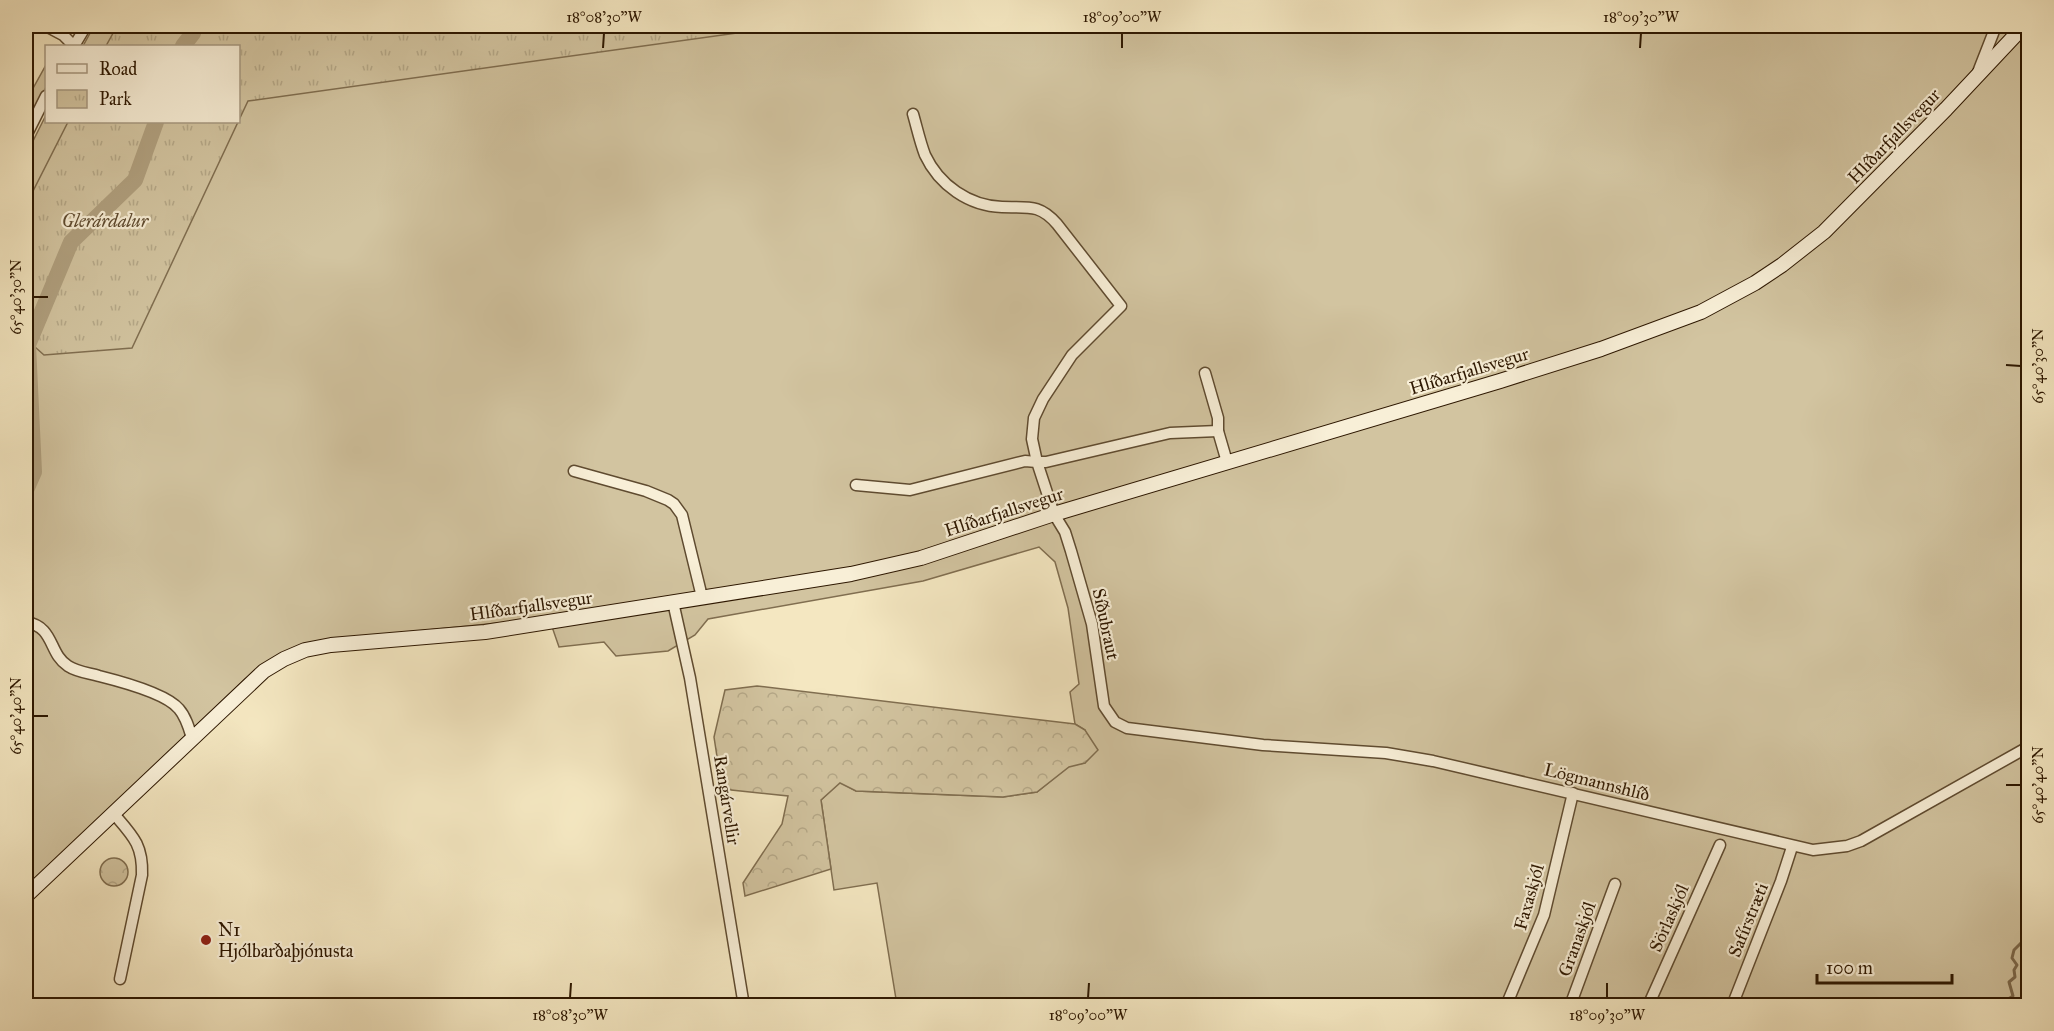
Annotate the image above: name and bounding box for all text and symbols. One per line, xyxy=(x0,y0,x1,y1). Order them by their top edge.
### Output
text: 18°08'30"W xyxy=(566,8,643,26)
text: 18°09'00"W xyxy=(1083,8,1162,26)
text: 18°09'30"W xyxy=(1603,8,1680,26)
legend xyxy=(45,45,240,123)
text: Road xyxy=(99,58,137,80)
street label: Hlíðarfjallsvegur xyxy=(1843,84,1946,189)
text: Park xyxy=(99,88,132,110)
park label: Glerárdalur xyxy=(62,210,150,232)
text: 65°40'30"N xyxy=(7,259,25,335)
text: 65°40'30"N xyxy=(2029,328,2047,404)
street label: Hlíðarfjallsvegur xyxy=(1407,342,1532,401)
street label: Hlíðarfjallsvegur xyxy=(942,482,1067,543)
street label: Hlíðarfjallsvegur xyxy=(468,586,594,626)
street label: Síðubraut xyxy=(1088,586,1124,662)
text: 65°40'40"N xyxy=(7,677,25,755)
text: 65°40'40"N xyxy=(2029,746,2047,824)
street label: Rangárvellir xyxy=(708,754,745,847)
street label: Lögmannshlíð xyxy=(1542,758,1652,807)
street label: Faxaskjól xyxy=(1509,861,1549,933)
street label: Safírstræti xyxy=(1723,879,1773,960)
street label: Sörlaskjól xyxy=(1644,881,1694,955)
street label: Granaskjól xyxy=(1553,898,1601,979)
place label: N1 Hjólbarðaþjónusta xyxy=(218,919,354,962)
marker: N1 Hjólbarðaþjónusta xyxy=(199,933,213,947)
scale bar xyxy=(1817,947,1952,985)
text: 100 m xyxy=(1826,957,1873,979)
text: 18°08'30"W xyxy=(532,1006,609,1024)
text: 18°09'00"W xyxy=(1049,1006,1128,1024)
text: 18°09'30"W xyxy=(1569,1006,1646,1024)

